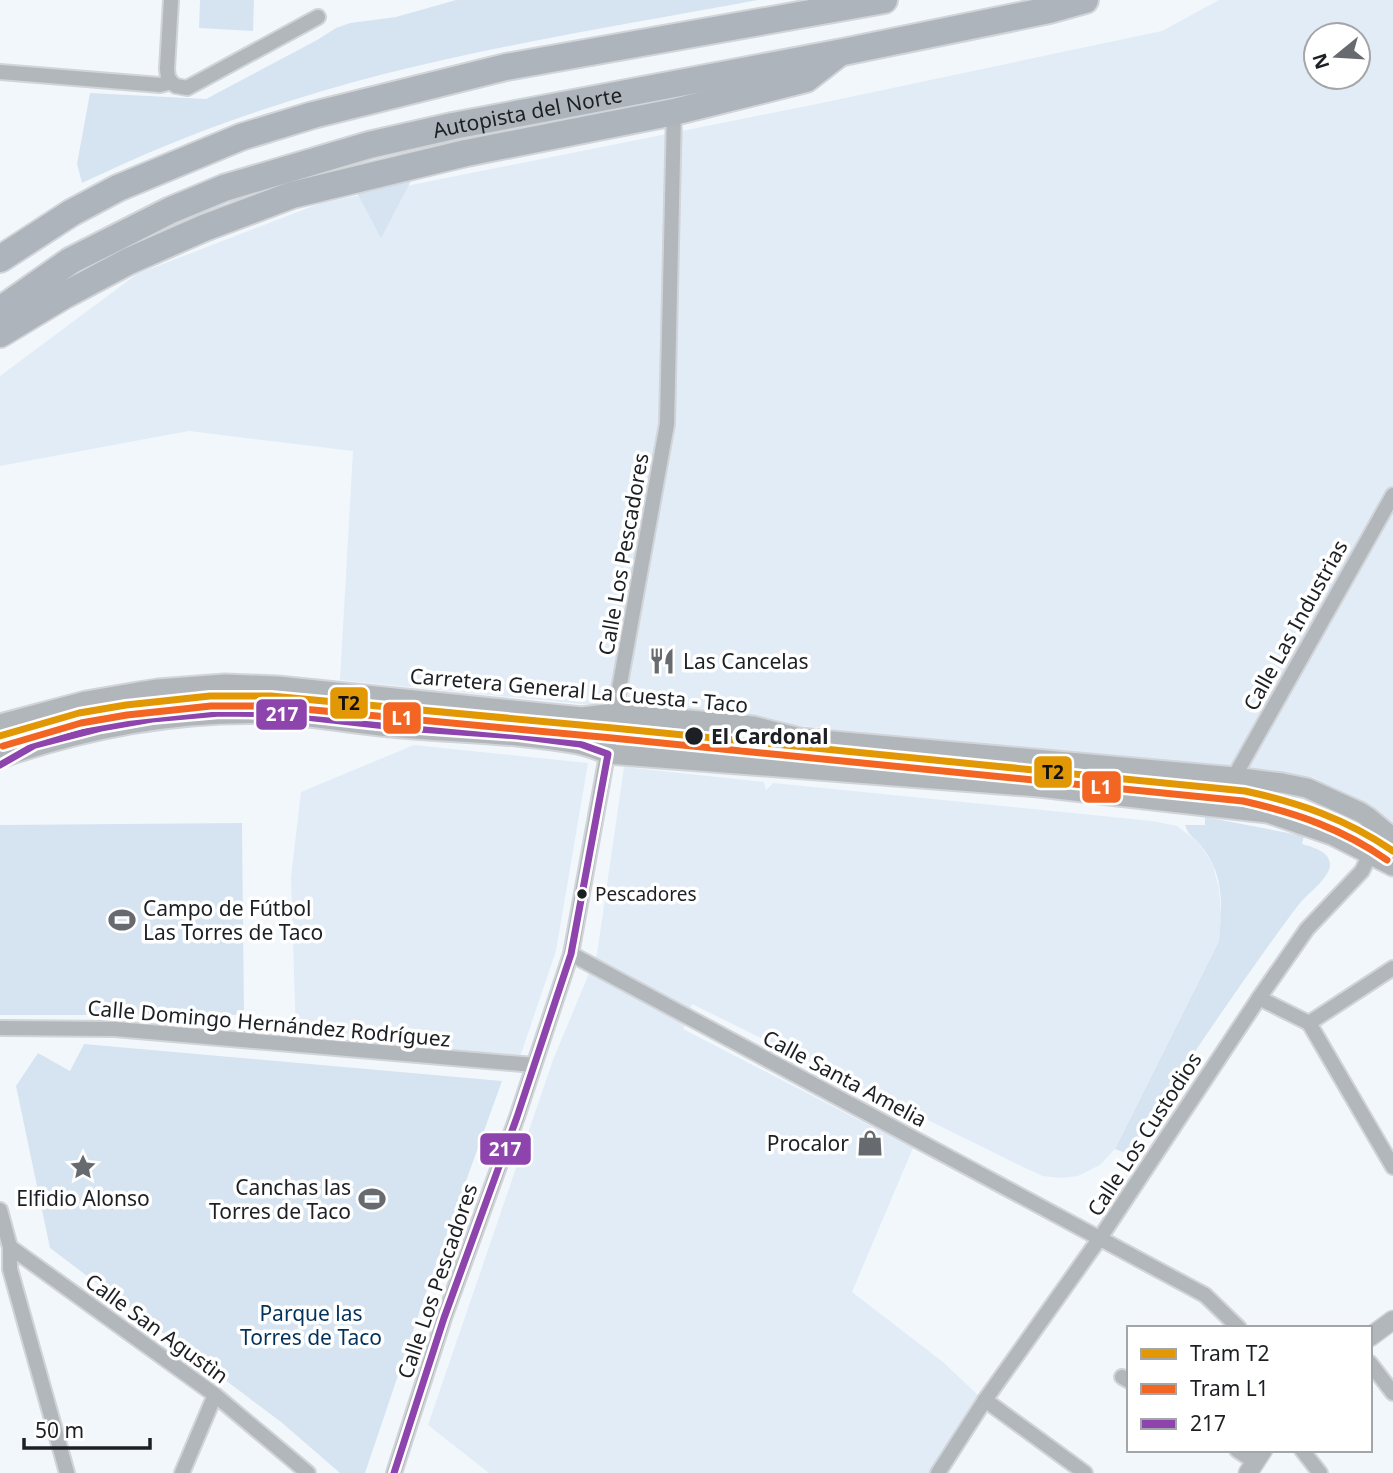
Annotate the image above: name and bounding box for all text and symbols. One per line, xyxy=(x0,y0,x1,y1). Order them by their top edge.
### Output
north arrow xyxy=(1302,21,1372,91)
text: N xyxy=(1306,50,1336,73)
street label: Autopista del Norte xyxy=(430,80,624,144)
street label: Calle Los Pescadores xyxy=(591,451,655,657)
street label: Calle Las Industrias xyxy=(1236,535,1354,715)
restaurant icon: Las Cancelas xyxy=(647,646,677,676)
place label: Las Cancelas xyxy=(683,647,809,675)
street label: Carretera General La Cuesta - Taco xyxy=(409,661,749,719)
line badge: T2 xyxy=(329,686,369,720)
text: T2 xyxy=(338,690,360,716)
line badge: 217 xyxy=(255,698,308,731)
text: 217 xyxy=(266,701,298,727)
line badge: L1 xyxy=(382,701,422,735)
text: L1 xyxy=(391,705,413,731)
place label: El Cardonal xyxy=(711,722,828,750)
marker: El Cardonal xyxy=(683,725,705,747)
line badge: T2 xyxy=(1033,755,1073,789)
text: T2 xyxy=(1042,759,1064,785)
line badge: L1 xyxy=(1081,770,1122,804)
text: L1 xyxy=(1090,774,1112,800)
place label: Pescadores xyxy=(595,881,697,907)
marker: Pescadores xyxy=(575,887,589,901)
place label: Campo de Fútbol Las Torres de Taco xyxy=(143,894,323,946)
sports icon: Campo de Fútbol Las Torres de Taco xyxy=(107,905,137,935)
street label: Calle Domingo Hernández Rodríguez xyxy=(86,993,452,1053)
street label: Calle Santa Amelia xyxy=(758,1023,932,1133)
street label: Calle Los Custodios xyxy=(1080,1047,1208,1221)
shop icon: Procalor xyxy=(855,1128,885,1158)
place label: Procalor xyxy=(767,1129,849,1157)
line badge: 217 xyxy=(479,1132,532,1166)
text: 217 xyxy=(489,1136,521,1162)
place icon: Elfidio Alonso xyxy=(68,1152,98,1182)
place label: Canchas las Torres de Taco xyxy=(209,1173,351,1225)
street label: Calle Los Pescadores xyxy=(390,1180,484,1382)
place label: Elfidio Alonso xyxy=(16,1184,150,1212)
sports icon: Canchas las Torres de Taco xyxy=(357,1184,387,1214)
street label: Calle San Agustìn xyxy=(80,1267,234,1389)
park label: Parque las Torres de Taco xyxy=(240,1299,382,1351)
legend xyxy=(1127,1326,1372,1452)
text: Tram T2 xyxy=(1190,1339,1269,1367)
text: Tram L1 xyxy=(1190,1374,1269,1402)
scale bar xyxy=(24,1406,150,1450)
text: 217 xyxy=(1190,1409,1226,1437)
text: 50 m xyxy=(35,1416,84,1444)

